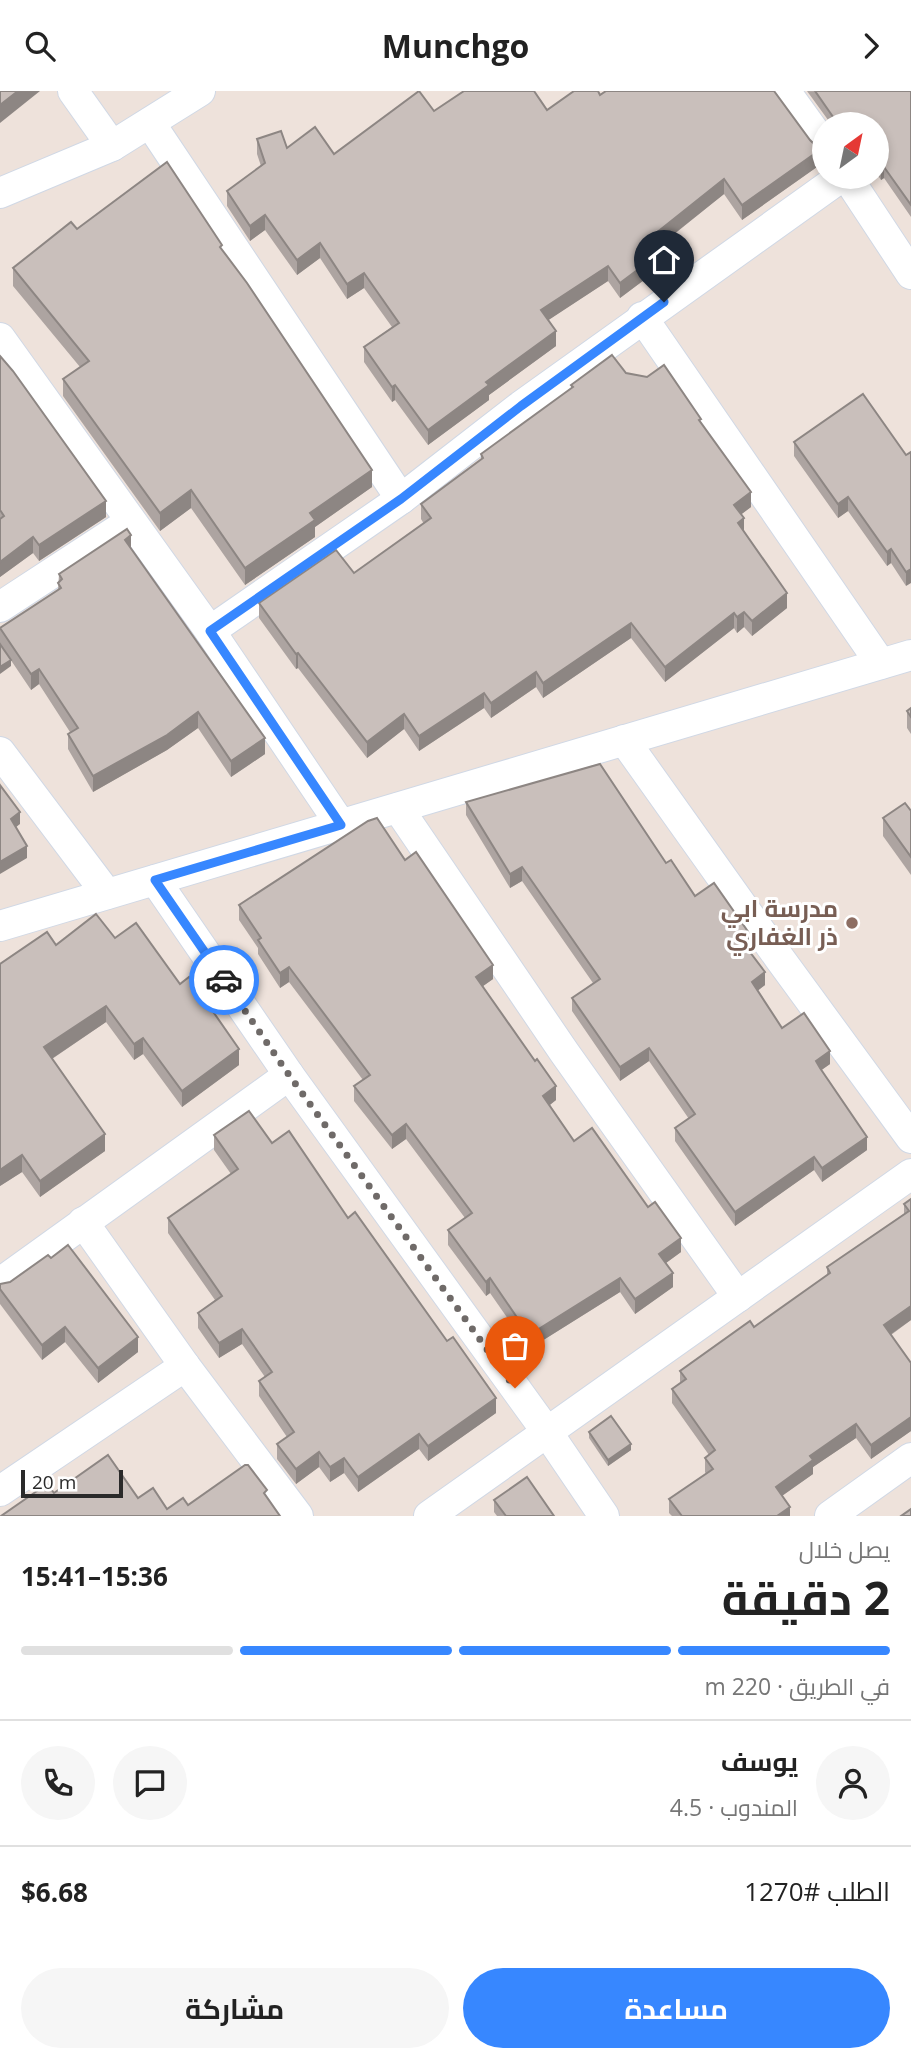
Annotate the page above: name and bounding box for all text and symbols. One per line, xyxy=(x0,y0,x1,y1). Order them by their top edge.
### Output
text: Munchgo xyxy=(382,24,529,67)
icon: search xyxy=(21,27,59,65)
icon: forward xyxy=(852,27,890,65)
north arrow xyxy=(812,112,889,189)
map controls xyxy=(812,112,889,189)
pin xyxy=(634,230,694,302)
icon: home xyxy=(645,241,683,279)
place label: مدرسة ابي ذر الغفاري xyxy=(721,891,838,956)
marker: مدرسة ابي ذر الغفاري xyxy=(844,915,860,931)
courier xyxy=(189,945,259,1015)
icon: car xyxy=(205,961,243,999)
pin xyxy=(485,1316,545,1388)
icon: bag xyxy=(496,1327,534,1365)
scale bar xyxy=(21,1467,122,1499)
text: 20 m xyxy=(32,1469,76,1495)
text: يصل خلال xyxy=(799,1533,890,1565)
text: 15:36–15:41 xyxy=(21,1558,168,1594)
text: 2 دقيقة xyxy=(722,1566,890,1628)
text: في الطريق · 220 m xyxy=(704,1670,890,1702)
text: يوسف xyxy=(721,1743,798,1779)
button: phone xyxy=(21,1746,95,1820)
button: chat xyxy=(113,1746,187,1820)
button: person xyxy=(816,1746,890,1820)
text: المندوب · 4.5 xyxy=(670,1791,798,1823)
text: الطلب #1270 xyxy=(744,1873,890,1909)
text: $6.68 xyxy=(21,1874,88,1910)
button: مشاركة xyxy=(21,1968,449,2048)
button: مساعدة xyxy=(463,1968,890,2048)

